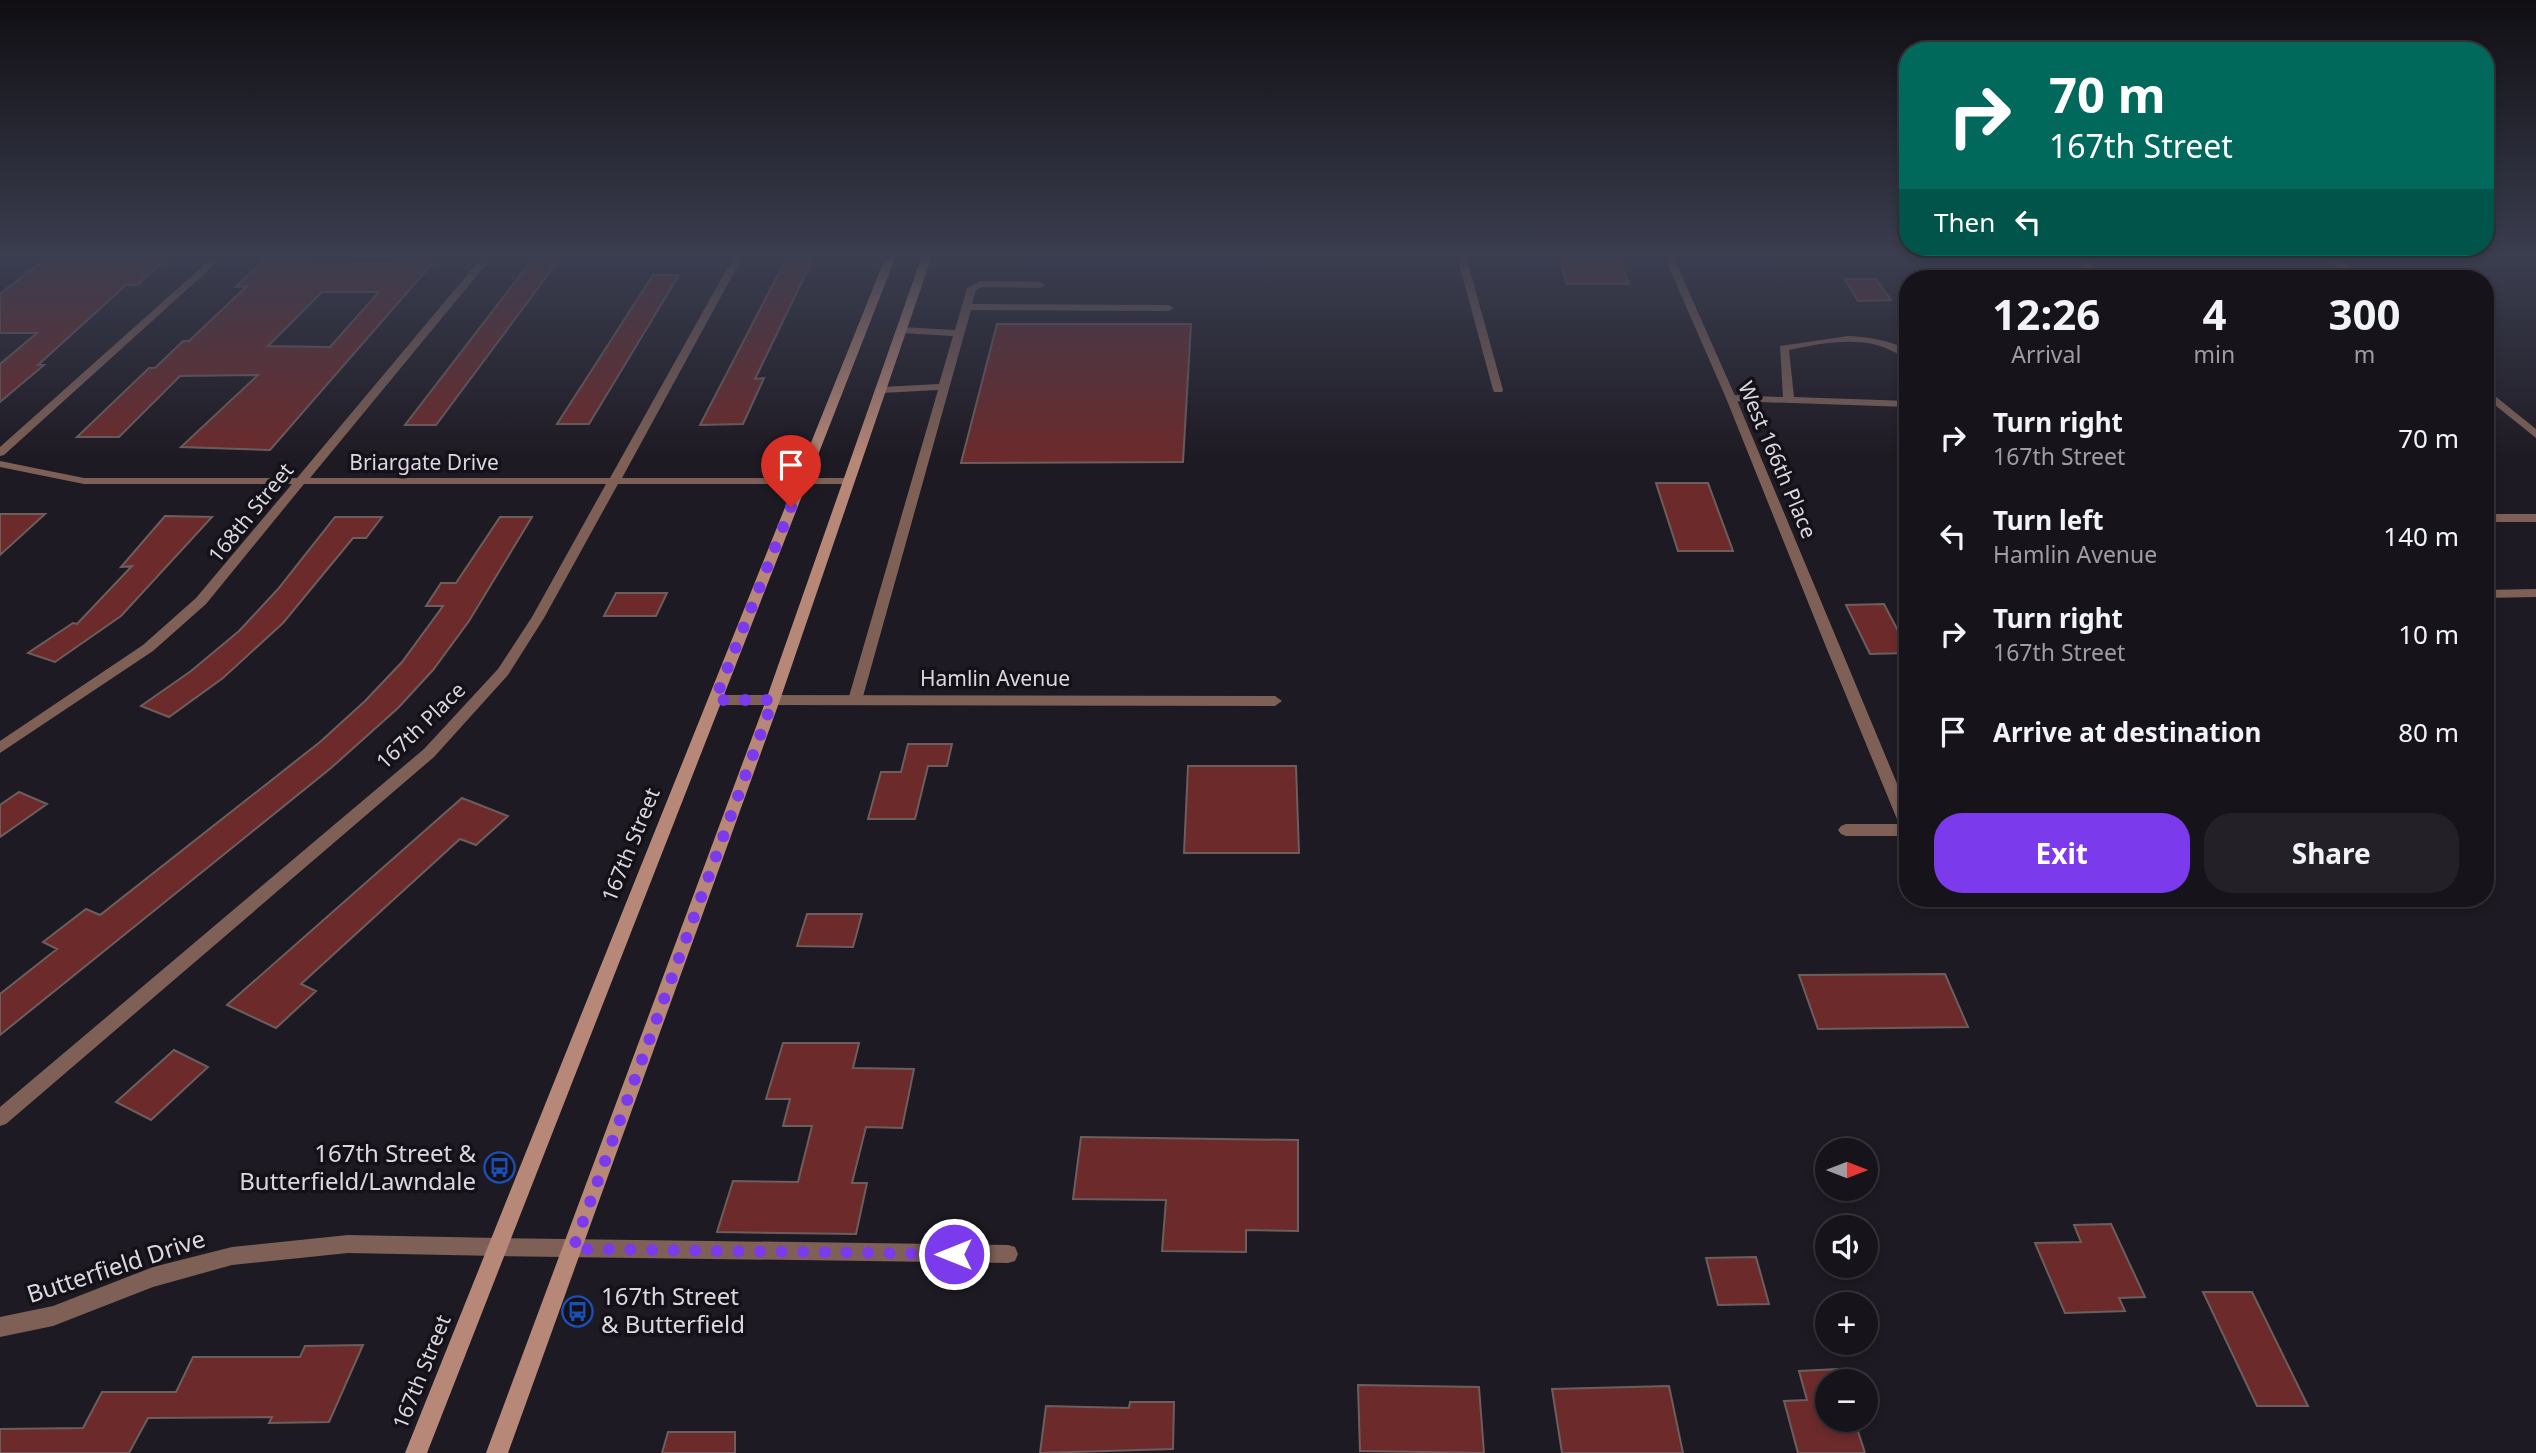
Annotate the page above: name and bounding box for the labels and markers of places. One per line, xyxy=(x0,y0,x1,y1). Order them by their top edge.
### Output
pin xyxy=(761,435,821,507)
place label: 167th Street & Butterfield/Lawndale xyxy=(239,1136,476,1197)
bus stop icon: 167th Street & Butterfield/Lawndale xyxy=(482,1151,516,1185)
place label: 167th Street & Butterfield xyxy=(601,1279,745,1340)
bus stop icon: 167th Street & Butterfield xyxy=(561,1294,595,1328)

